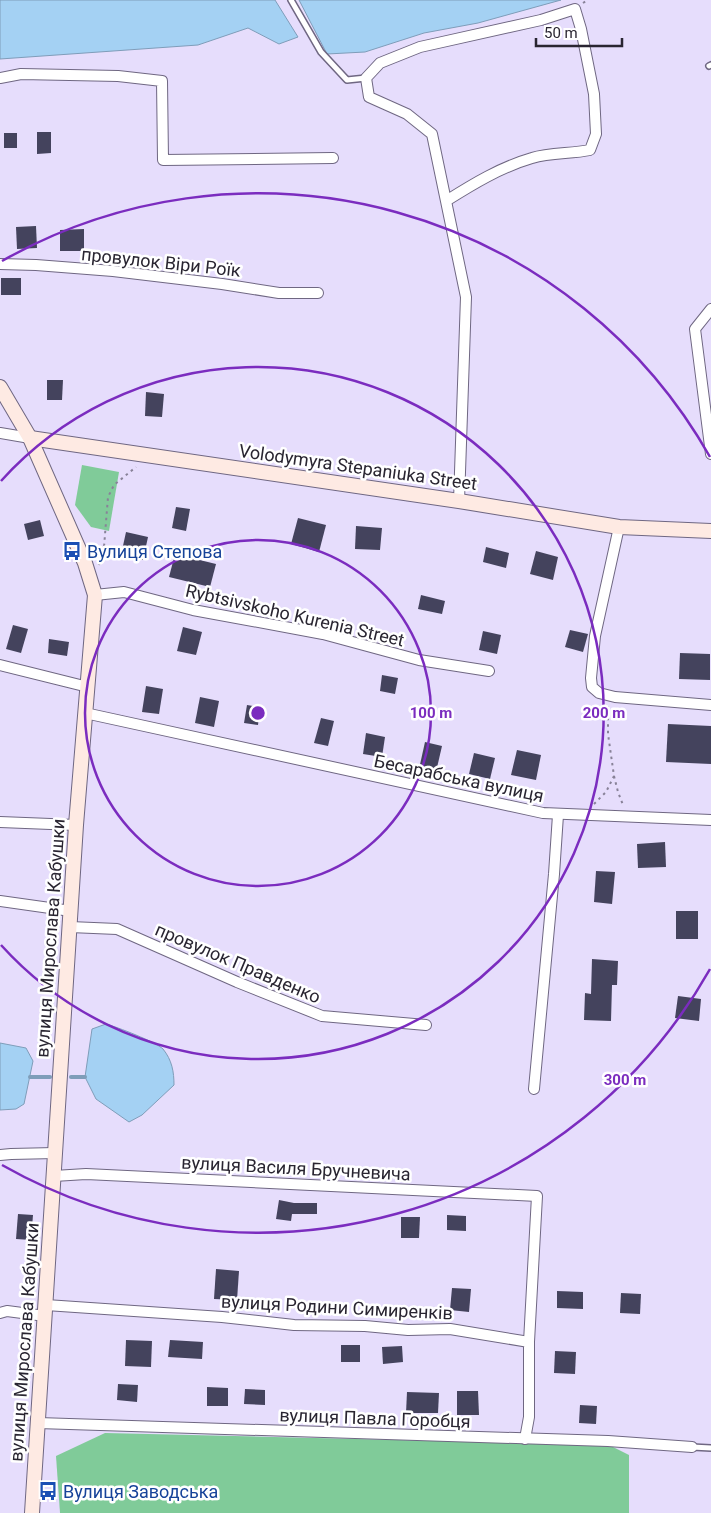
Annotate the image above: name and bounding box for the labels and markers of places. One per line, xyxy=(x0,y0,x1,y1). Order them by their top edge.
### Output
bus stop icon: Вулиця Степова xyxy=(61,540,83,562)
place label: Вулиця Степова xyxy=(87,541,222,562)
centre of rings xyxy=(249,704,267,722)
bus stop icon: Вулиця Заводська xyxy=(37,1480,59,1502)
place label: Вулиця Заводська xyxy=(63,1481,218,1502)

